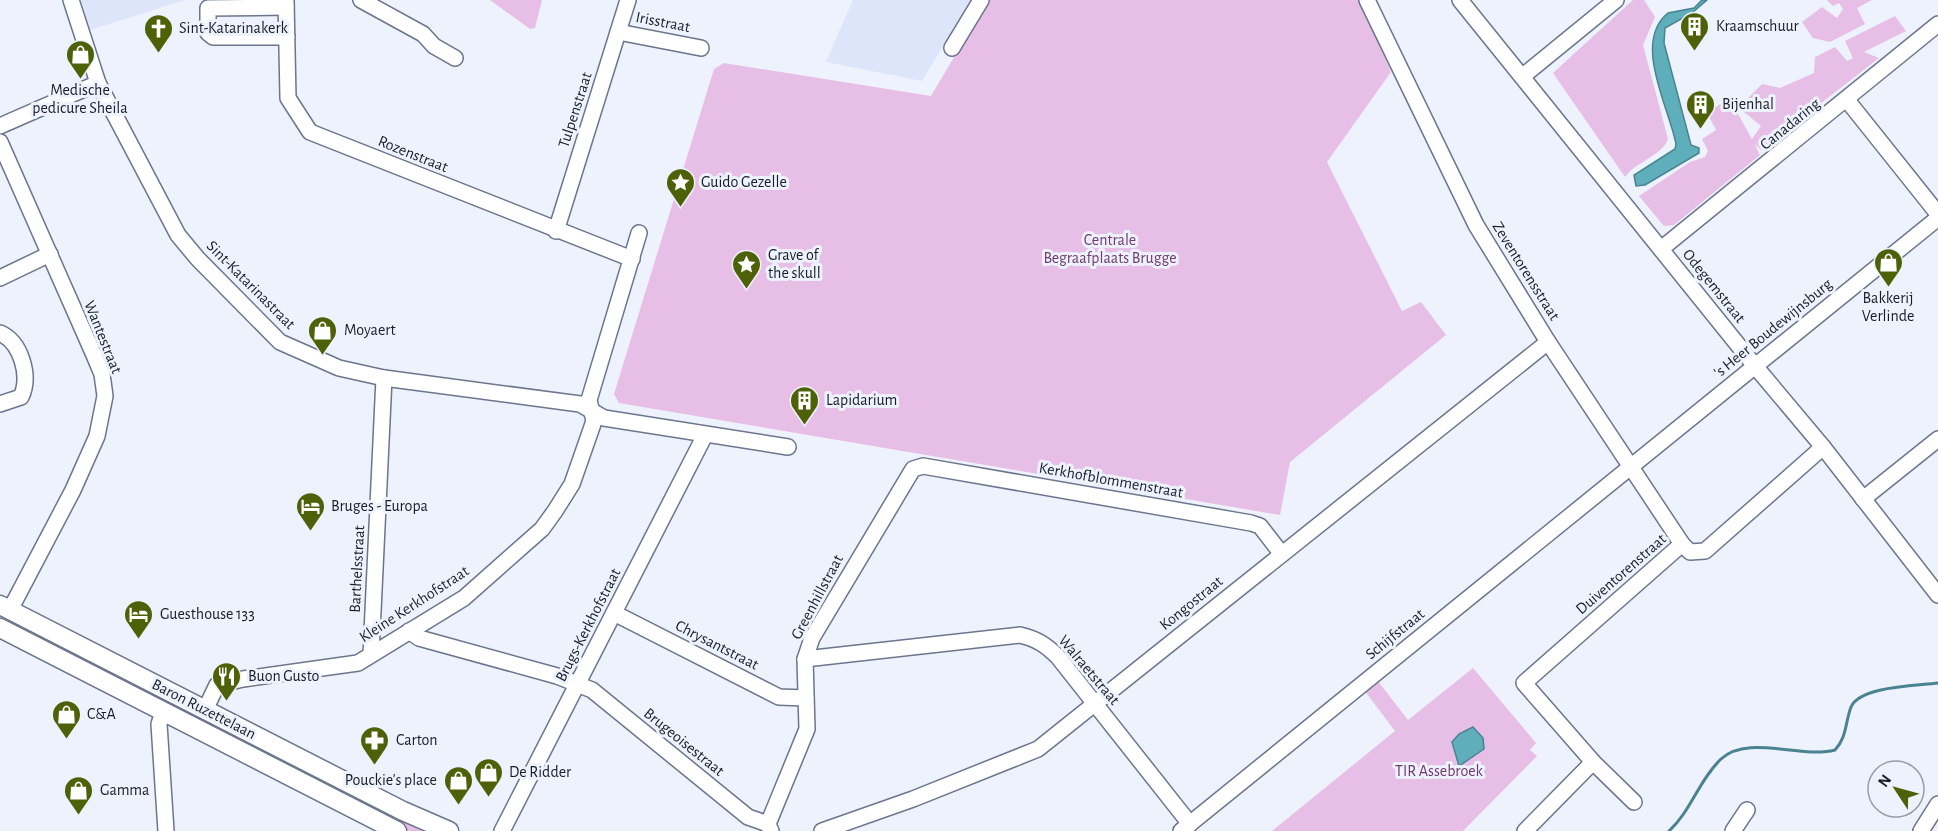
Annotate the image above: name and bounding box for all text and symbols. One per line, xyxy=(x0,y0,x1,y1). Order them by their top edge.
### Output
street label: Irisstraat xyxy=(634,9,692,35)
building icon: Kraamschuur xyxy=(1679,10,1711,52)
church icon: Sint-Katarinakerk xyxy=(142,12,174,54)
place label: Kraamschuur xyxy=(1716,18,1800,34)
place label: Sint-Katarinakerk xyxy=(179,20,289,36)
shop icon: Medische pedicure Sheila xyxy=(64,38,96,80)
street label: Tulpenstraat xyxy=(555,70,595,150)
place label: Medische pedicure Sheila xyxy=(32,82,128,116)
building icon: Bijenhal xyxy=(1685,88,1717,130)
street label: Canadaring xyxy=(1757,95,1823,153)
place label: Bijenhal xyxy=(1722,96,1774,113)
street label: Rozenstraat xyxy=(376,133,450,175)
place icon: Guido Gezelle xyxy=(664,166,696,208)
place label: Guido Gezelle xyxy=(701,174,787,190)
street label: Zeventorensstraat xyxy=(1489,219,1563,323)
park label: Centrale Begraafplaats Brugge xyxy=(1043,232,1177,266)
street label: Sint-Katarinastraat xyxy=(204,238,298,332)
street label: Odegemstraat xyxy=(1680,246,1748,326)
shop icon: Bakkerij Verlinde xyxy=(1872,246,1904,288)
place label: Grave of the skull xyxy=(768,247,821,281)
place icon: Grave of the skull xyxy=(731,248,763,290)
street label: 's Heer Boudewijnsburg xyxy=(1711,275,1836,381)
place label: Bakkerij Verlinde xyxy=(1862,290,1914,324)
street label: Wantestraat xyxy=(81,298,125,376)
shop icon: Moyaert xyxy=(307,314,339,356)
place label: Moyaert xyxy=(344,322,396,339)
building icon: Lapidarium xyxy=(789,384,821,426)
place label: Lapidarium xyxy=(826,392,897,408)
street label: Kerkhofblommenstraat xyxy=(1038,459,1184,501)
hotel icon: Bruges - Europa xyxy=(294,490,326,532)
place label: Bruges - Europa xyxy=(331,498,428,514)
street label: Barthelsstraat xyxy=(347,525,367,613)
street label: Duiventorenstraat xyxy=(1573,531,1669,617)
street label: Greenhillstraat xyxy=(788,552,846,642)
street label: Kleine Kerkhofstraat xyxy=(356,563,472,645)
street label: Brugs-Kerkhofstraat xyxy=(553,566,623,684)
street label: Kongostraat xyxy=(1156,573,1226,633)
hotel icon: Guesthouse 133 xyxy=(123,598,155,640)
place label: Guesthouse 133 xyxy=(160,606,255,622)
street label: Schijfstraat xyxy=(1363,606,1428,663)
street label: Chrysantstraat xyxy=(672,617,761,674)
street label: Walraetstraat xyxy=(1055,632,1123,708)
restaurant icon: Buon Gusto xyxy=(211,660,243,702)
place label: Buon Gusto xyxy=(248,668,320,684)
street label: Baron Ruzettelaan xyxy=(149,676,259,742)
shop icon: C&A xyxy=(50,698,82,740)
street label: Brugeoisestraat xyxy=(641,705,727,779)
place label: C&A xyxy=(87,706,116,722)
pharmacy icon: Carton xyxy=(359,724,391,766)
place label: Carton xyxy=(396,732,438,748)
shop icon: De Ridder xyxy=(472,756,504,798)
north arrow xyxy=(1866,759,1926,819)
park label: TIR Assebroek xyxy=(1395,763,1484,779)
shop icon: Pouckie's place xyxy=(442,764,474,806)
place label: De Ridder xyxy=(509,764,572,780)
place label: Pouckie's place xyxy=(345,772,437,788)
text: N xyxy=(1875,772,1894,790)
shop icon: Gamma xyxy=(63,774,95,816)
place label: Gamma xyxy=(100,782,150,798)

